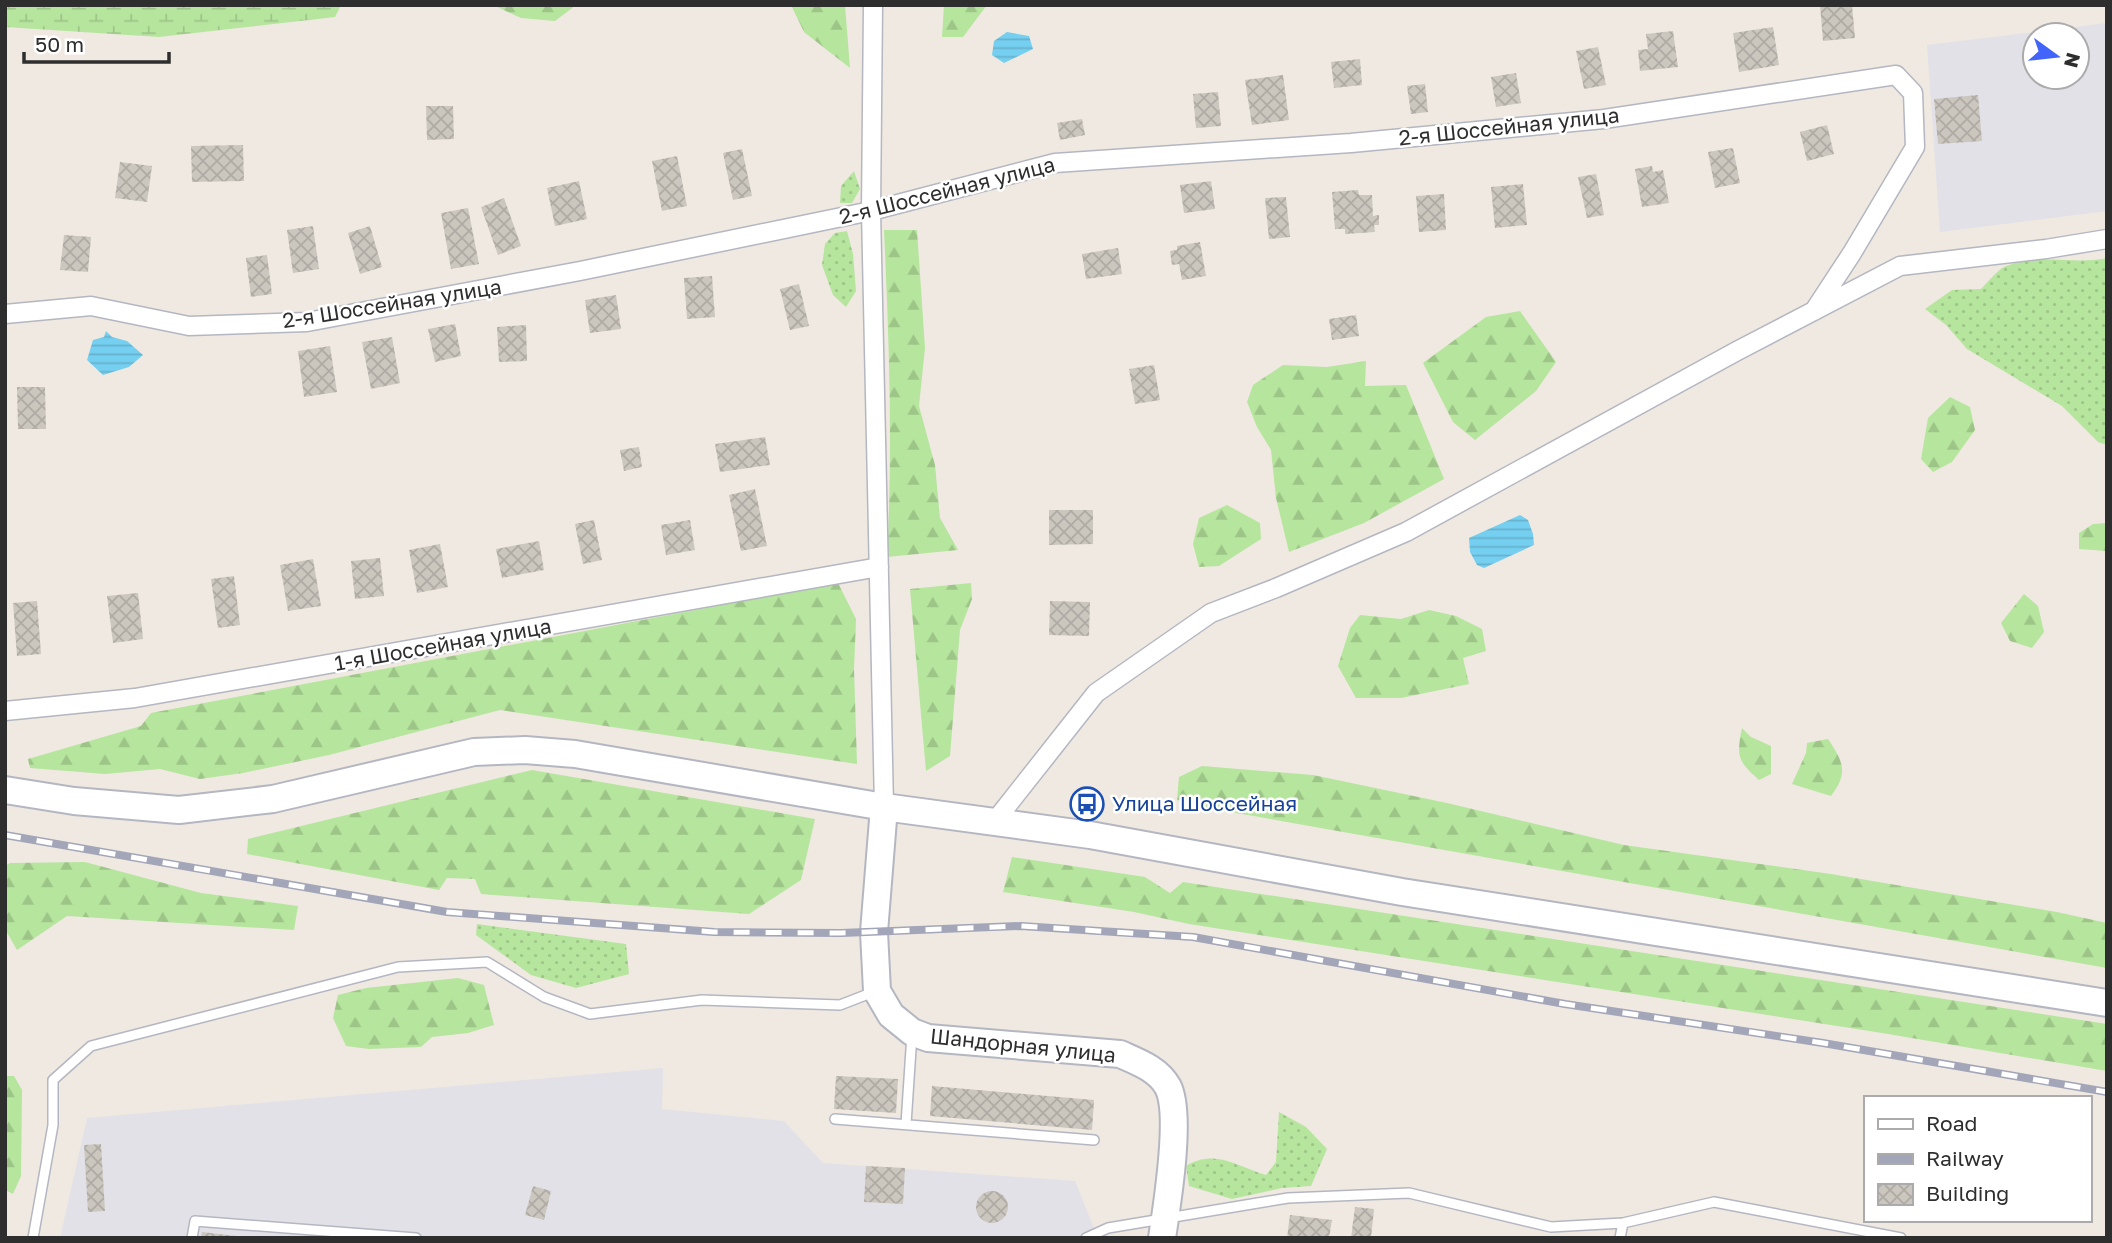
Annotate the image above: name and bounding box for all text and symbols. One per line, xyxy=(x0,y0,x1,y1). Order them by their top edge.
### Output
scale bar xyxy=(24,21,170,65)
north arrow xyxy=(2021,21,2091,91)
text: 50 m xyxy=(35,31,84,57)
text: N xyxy=(2060,51,2086,70)
street label: 2-я Шоссейная улица xyxy=(1397,101,1620,151)
street label: 2-я Шоссейная улица xyxy=(836,151,1057,229)
street label: 2-я Шоссейная улица xyxy=(280,273,503,333)
street label: 1-я Шоссейная улица xyxy=(332,612,553,676)
bus stop icon: Улица Шоссейная xyxy=(1068,785,1106,823)
place label: Улица Шоссейная xyxy=(1112,790,1297,816)
street label: Шандорная улица xyxy=(929,1022,1117,1068)
legend xyxy=(1864,1096,2091,1222)
text: Road xyxy=(1926,1110,1977,1136)
text: Railway xyxy=(1926,1145,2004,1171)
text: Building xyxy=(1926,1180,2009,1206)

